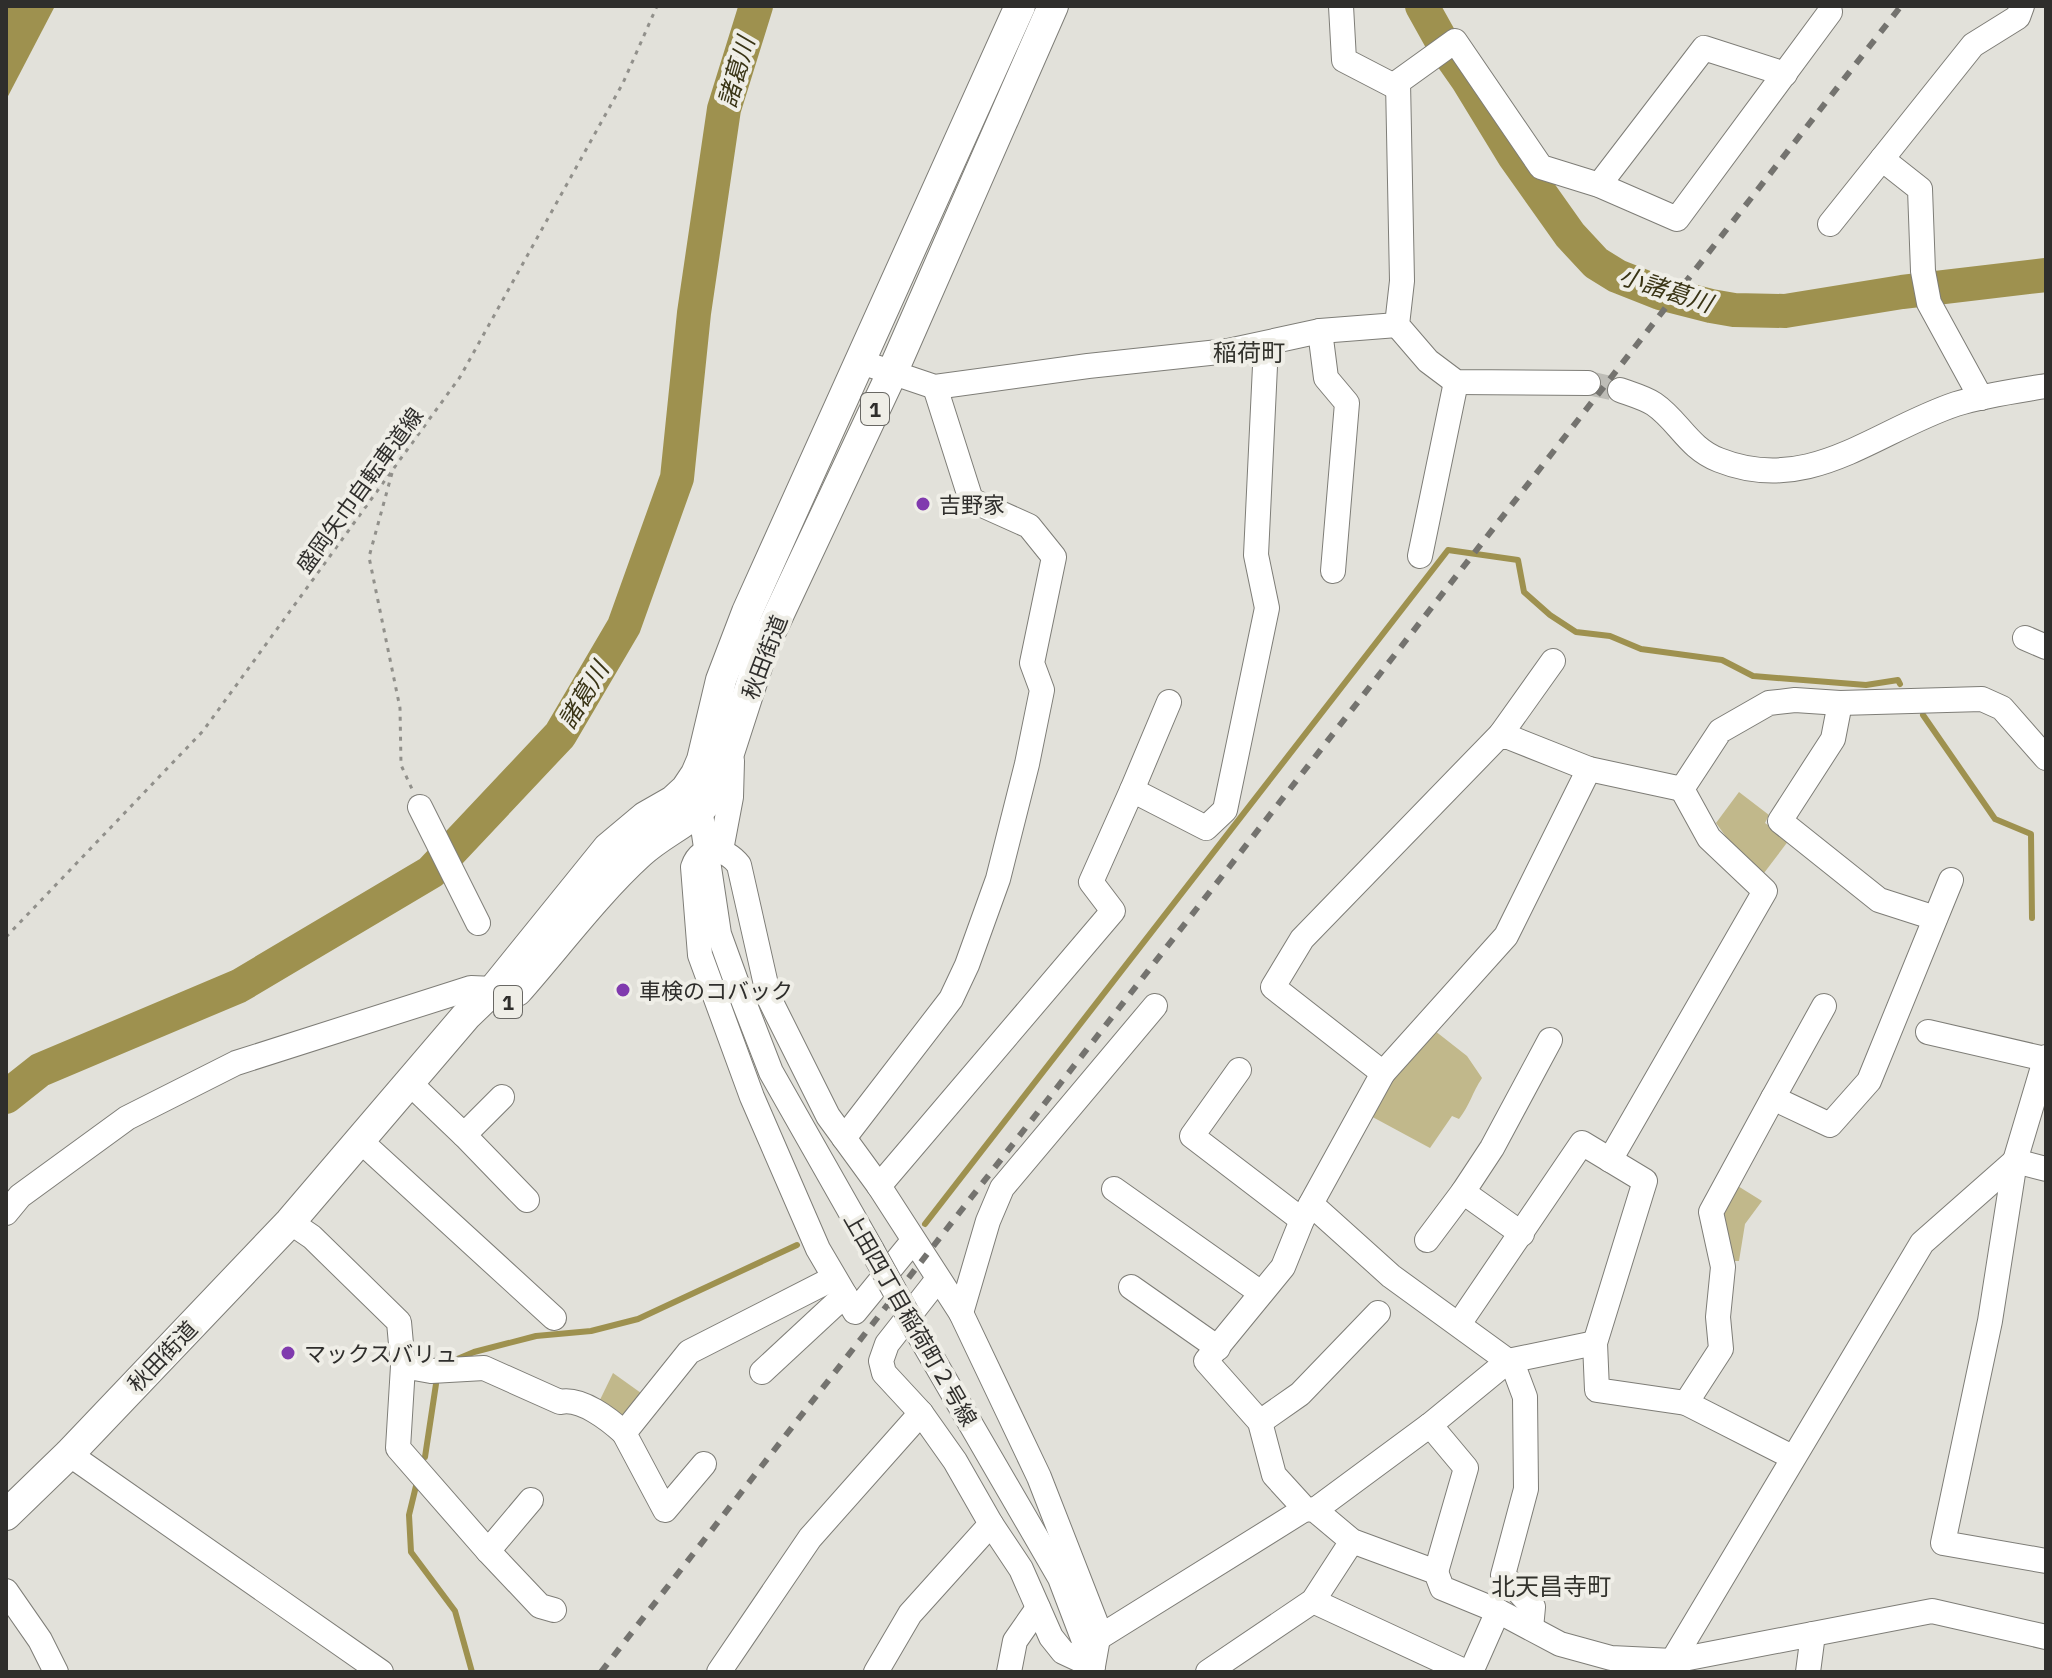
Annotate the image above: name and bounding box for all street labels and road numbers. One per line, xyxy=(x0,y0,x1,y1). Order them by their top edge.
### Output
road number: 1 xyxy=(861,393,889,425)
street label: 盛岡矢巾自転車道線 xyxy=(289,401,429,579)
street label: 秋田街道 xyxy=(735,611,793,703)
road number: 1 xyxy=(494,986,522,1018)
street label: 上田四丁目稲荷町２号線 xyxy=(838,1207,984,1431)
street label: 秋田街道 xyxy=(121,1314,203,1398)

